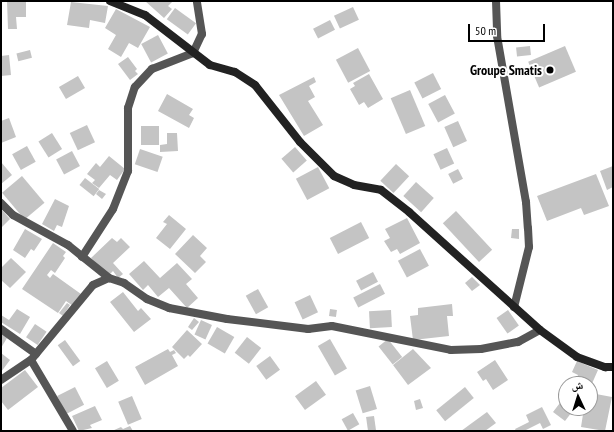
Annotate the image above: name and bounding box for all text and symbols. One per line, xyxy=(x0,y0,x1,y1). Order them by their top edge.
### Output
scale bar xyxy=(470,16,547,42)
text: 50 m xyxy=(475,23,496,38)
place label: Groupe Smatis xyxy=(470,62,542,78)
marker: Groupe Smatis xyxy=(545,65,555,75)
north arrow xyxy=(558,376,598,416)
text: ش xyxy=(571,378,584,392)

